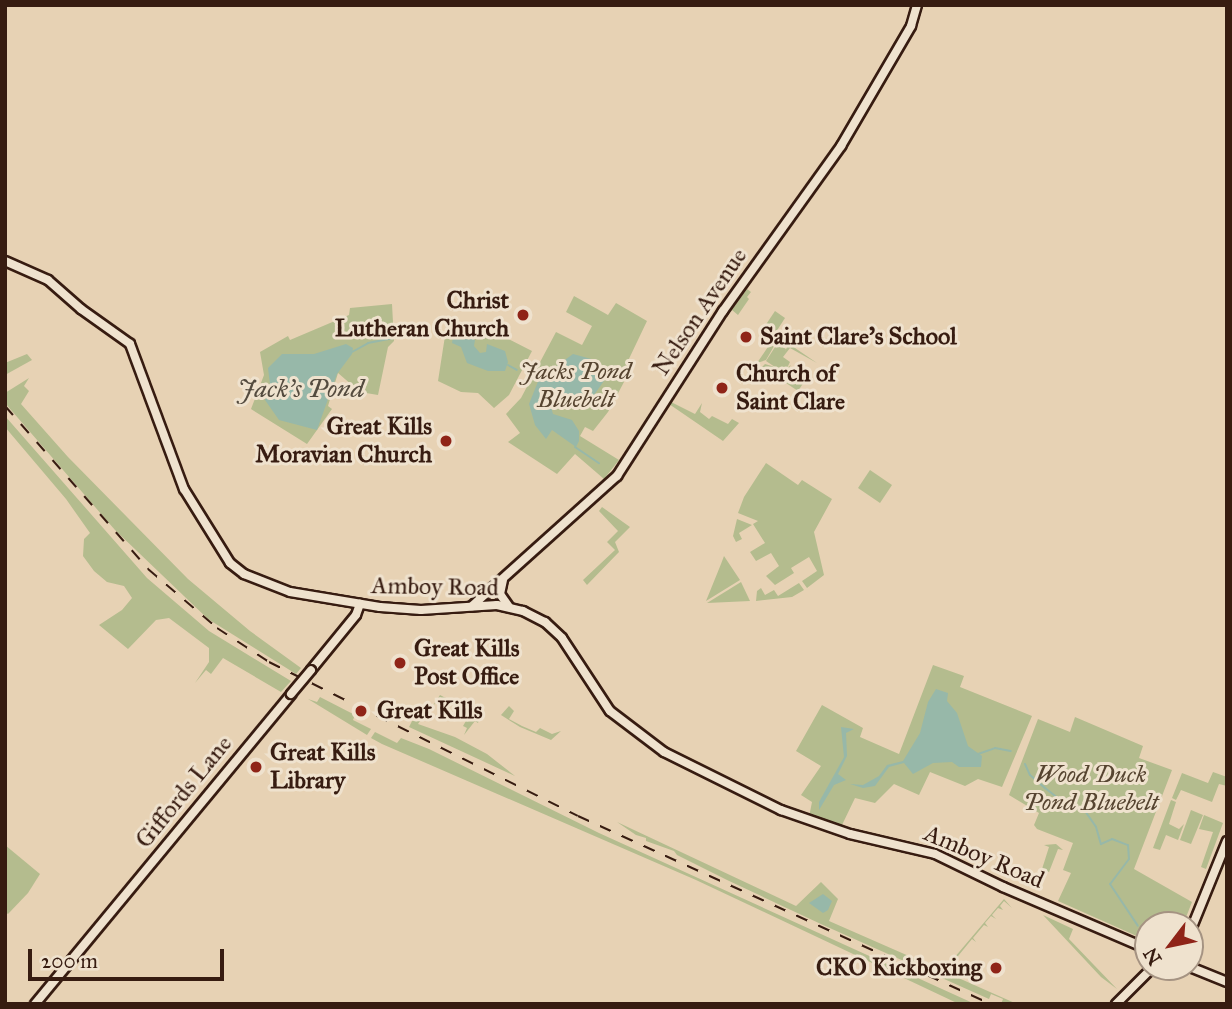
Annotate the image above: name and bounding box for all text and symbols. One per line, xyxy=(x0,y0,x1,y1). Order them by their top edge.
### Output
street label: Nelson Avenue xyxy=(647,243,753,381)
place label: Christ Lutheran Church xyxy=(335,287,509,343)
marker: Christ Lutheran Church xyxy=(515,307,531,323)
place label: Saint Clare's School xyxy=(760,323,957,351)
marker: Saint Clare's School xyxy=(738,329,754,345)
park label: Jacks Pond Bluebelt xyxy=(520,358,632,414)
place label: Church of Saint Clare xyxy=(736,360,845,416)
water label: Jack's Pond xyxy=(238,373,364,405)
marker: Church of Saint Clare xyxy=(714,380,730,396)
place label: Great Kills Moravian Church xyxy=(255,413,432,469)
marker: Great Kills Moravian Church xyxy=(438,433,454,449)
street label: Amboy Road xyxy=(371,571,499,603)
place label: Great Kills Post Office xyxy=(414,635,520,691)
marker: Great Kills Post Office xyxy=(392,655,408,671)
place label: Great Kills xyxy=(377,697,483,725)
marker: Great Kills xyxy=(351,701,371,721)
street label: Giffords Lane xyxy=(130,730,238,854)
place label: Great Kills Library xyxy=(270,739,376,795)
marker: Great Kills Library xyxy=(248,759,264,775)
park label: Wood Duck Pond Bluebelt xyxy=(1024,761,1158,817)
street label: Amboy Road xyxy=(920,819,1048,895)
north arrow xyxy=(1134,911,1204,981)
scale bar xyxy=(32,936,228,980)
text: N xyxy=(1138,943,1166,969)
text: 200 m xyxy=(41,948,98,974)
place label: CKO Kickboxing xyxy=(816,954,982,982)
marker: CKO Kickboxing xyxy=(988,960,1004,976)

